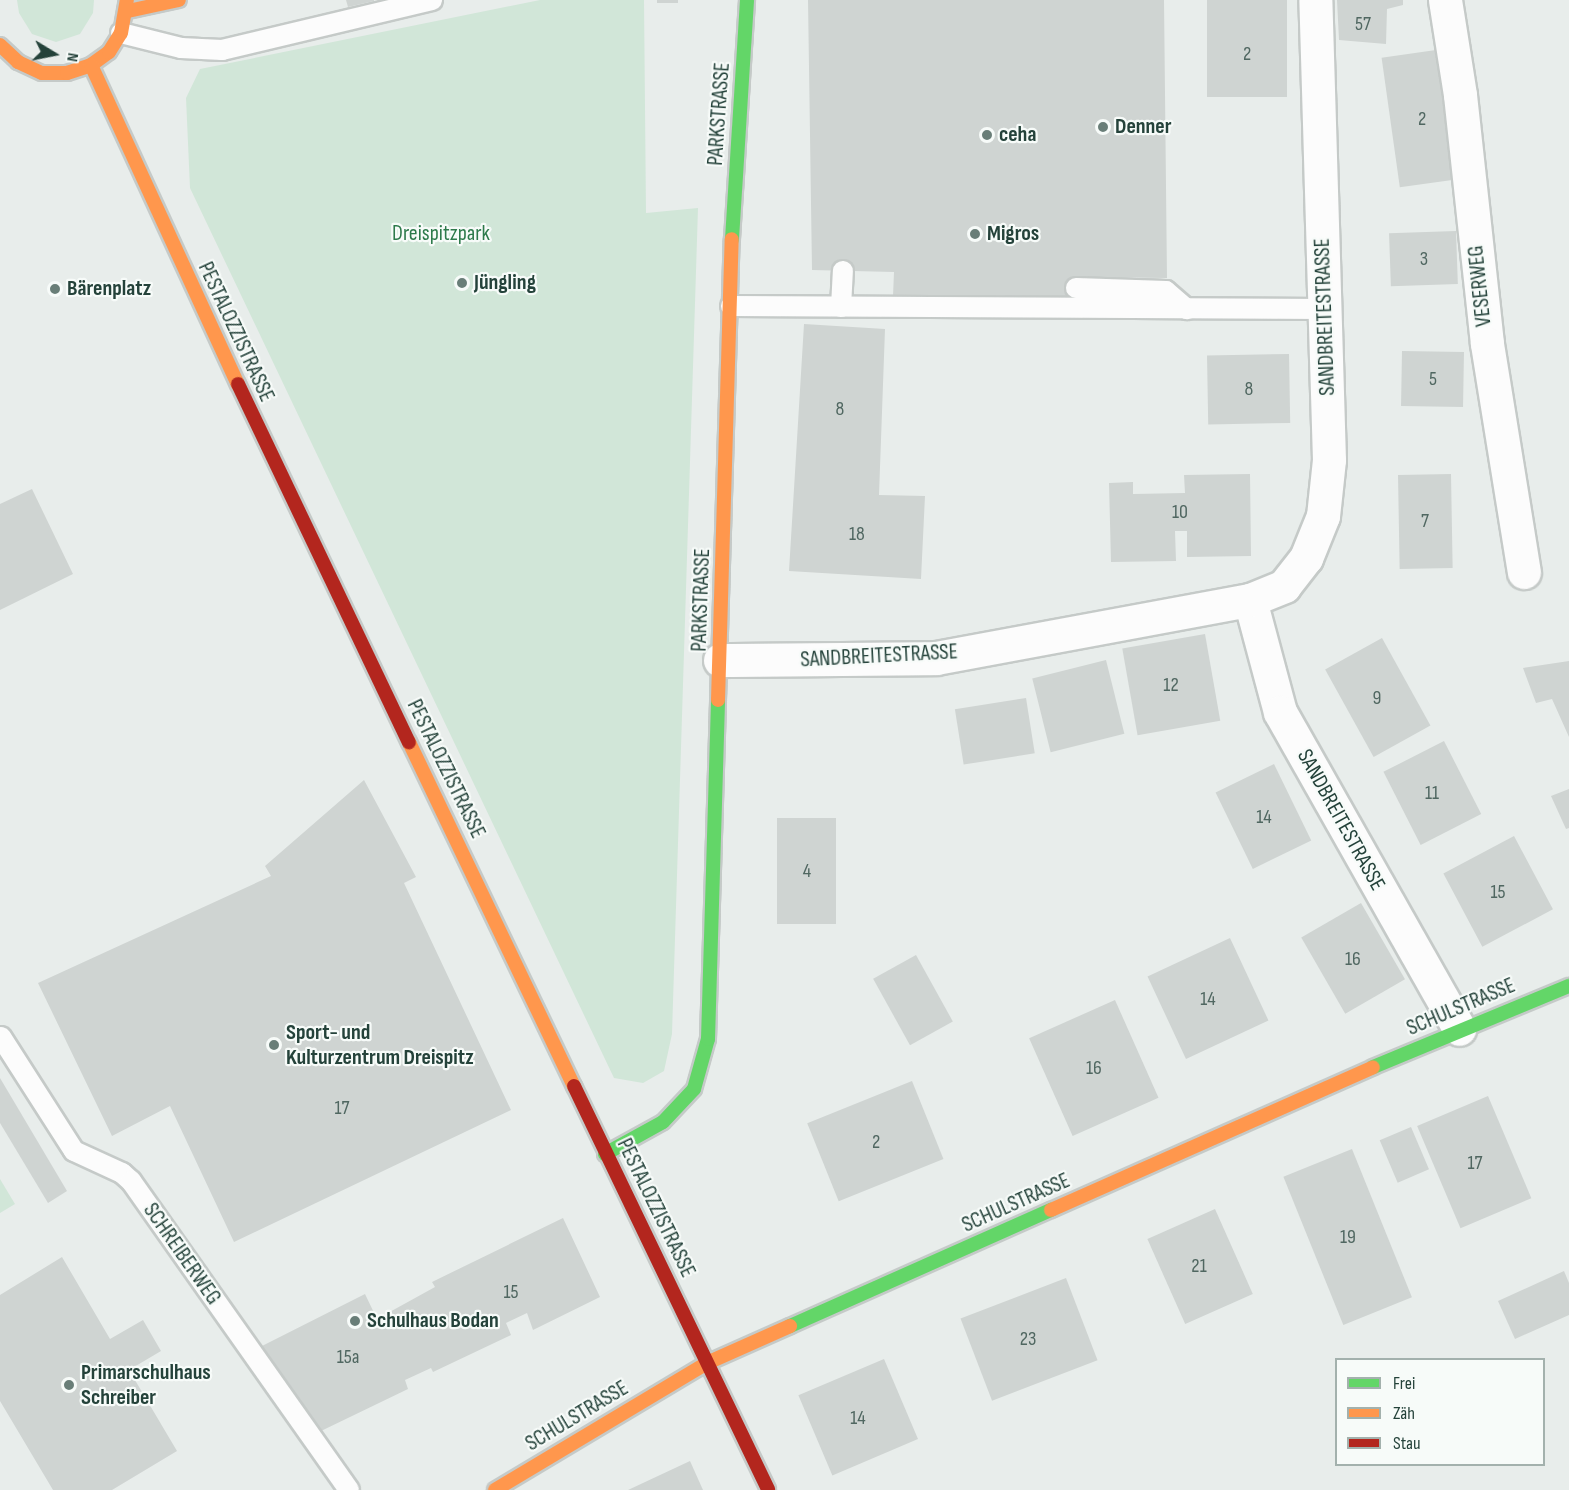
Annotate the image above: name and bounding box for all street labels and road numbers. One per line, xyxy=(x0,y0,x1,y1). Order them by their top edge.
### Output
street label: PARKSTRASSE xyxy=(702,62,736,166)
street label: SANDBREITESTRASSE xyxy=(1309,238,1341,396)
street label: VESERWEG xyxy=(1463,244,1497,328)
street label: PESTALOZZISTRASSE xyxy=(192,258,280,406)
street label: PARKSTRASSE xyxy=(686,548,716,652)
street label: SANDBREITESTRASSE xyxy=(800,639,958,673)
street label: PESTALOZZISTRASSE xyxy=(401,695,491,843)
street label: SANDBREITESTRASSE xyxy=(1291,745,1391,895)
street label: SCHULSTRASSE xyxy=(1403,972,1519,1042)
street label: PESTALOZZISTRASSE xyxy=(611,1134,701,1282)
street label: SCHULSTRASSE xyxy=(958,1167,1074,1239)
street label: SCHREIBERWEG xyxy=(137,1198,227,1310)
street label: SCHULSTRASSE xyxy=(521,1375,633,1457)

